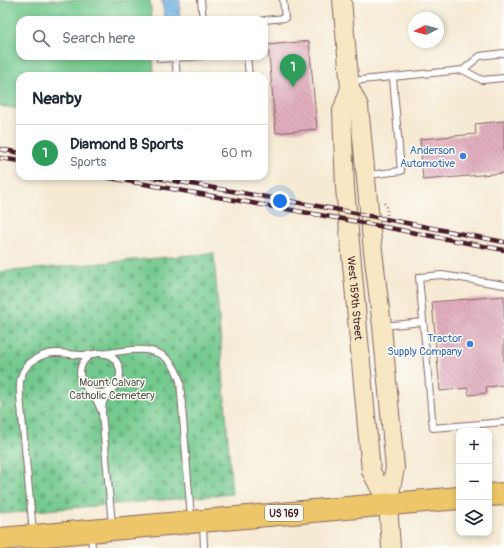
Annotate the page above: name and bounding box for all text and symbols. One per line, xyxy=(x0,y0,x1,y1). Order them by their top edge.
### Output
north arrow xyxy=(408,12,444,48)
search box xyxy=(16,16,268,60)
icon: search xyxy=(30,27,52,49)
text: Search here xyxy=(62,29,135,48)
pin: 1 xyxy=(280,54,306,87)
text: Nearby xyxy=(32,88,81,109)
text: Diamond B Sports xyxy=(70,135,183,154)
place label: Anderson Automotive xyxy=(400,144,456,170)
text: 1 xyxy=(42,145,48,161)
text: 60 m xyxy=(221,145,252,161)
marker: Anderson Automotive xyxy=(458,151,468,161)
text: Sports xyxy=(70,154,106,170)
your location xyxy=(270,191,290,211)
street label: West 159th Street xyxy=(344,256,365,341)
place label: Tractor Supply Company xyxy=(387,332,462,358)
marker: Tractor Supply Company xyxy=(465,339,475,349)
park label: Mount Calvary Catholic Cemetery xyxy=(69,376,155,402)
map controls xyxy=(456,428,492,536)
button: + xyxy=(456,428,492,464)
button: − xyxy=(456,464,492,500)
button: layers xyxy=(456,500,492,536)
road number: US 169 xyxy=(265,505,303,521)

